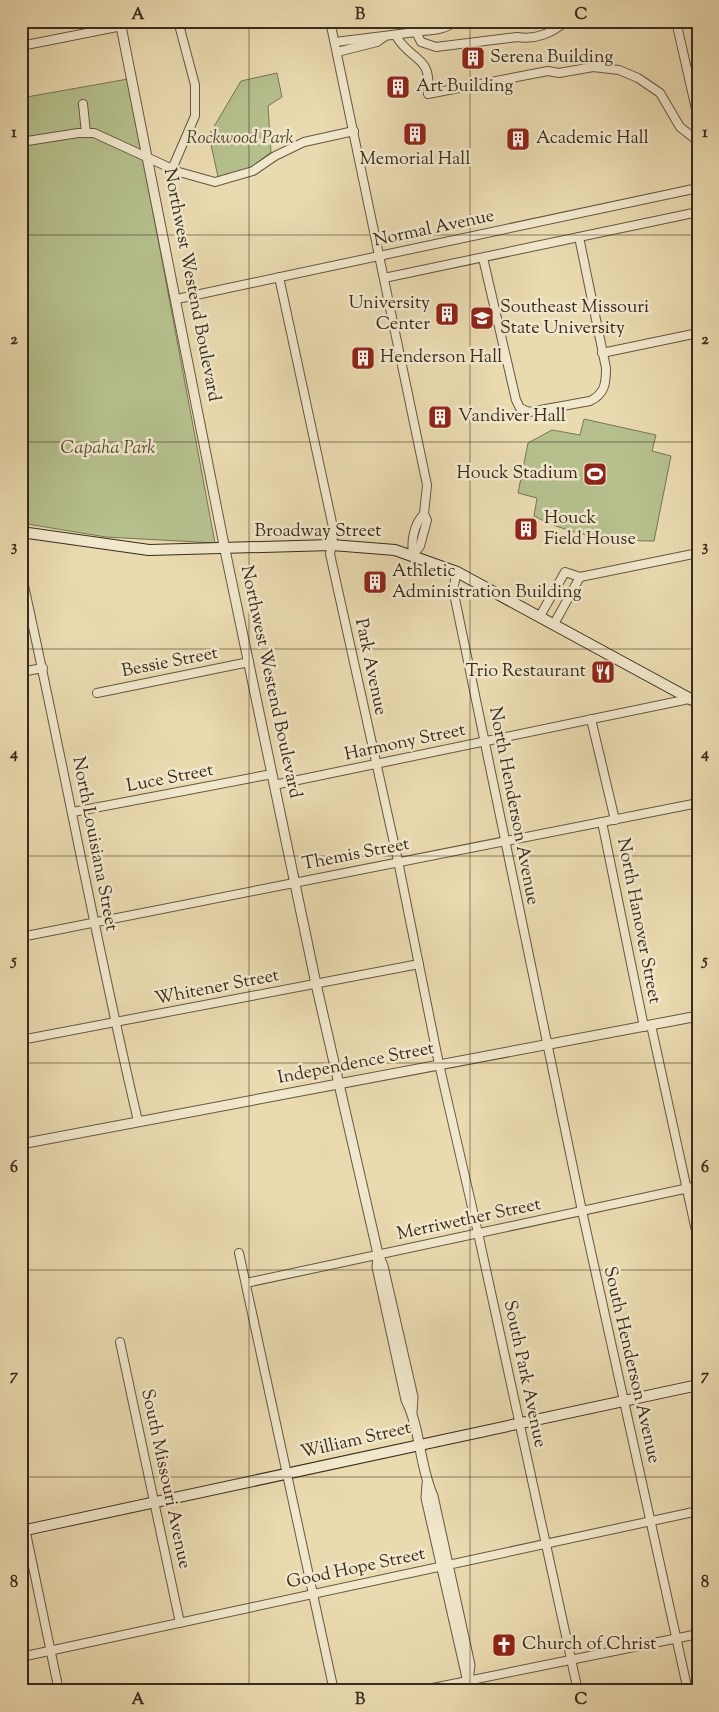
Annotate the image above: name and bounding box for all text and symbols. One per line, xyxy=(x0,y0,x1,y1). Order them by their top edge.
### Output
text: A xyxy=(132,4,145,27)
text: B xyxy=(355,4,365,27)
text: C xyxy=(575,4,588,27)
building icon: Serena Building xyxy=(460,45,486,71)
place label: Serena Building xyxy=(490,45,613,71)
building icon: Art Building xyxy=(385,74,411,100)
place label: Art Building xyxy=(416,74,513,100)
building icon: Memorial Hall xyxy=(402,121,428,147)
text: 1 xyxy=(11,122,17,145)
text: 1 xyxy=(702,122,708,145)
park label: Rockwood Park xyxy=(186,126,294,152)
building icon: Academic Hall xyxy=(505,126,531,152)
place label: Academic Hall xyxy=(536,126,649,152)
place label: Memorial Hall xyxy=(360,147,470,173)
street label: Northwest Westend Boulevard xyxy=(156,166,226,404)
street label: Normal Avenue xyxy=(371,204,497,254)
place label: University Center xyxy=(348,291,430,338)
place label: Southeast Missouri State University xyxy=(500,295,649,342)
building icon: University Center xyxy=(434,301,460,327)
school or university icon: Southeast Missouri State University xyxy=(469,305,495,331)
text: 2 xyxy=(10,329,18,352)
text: 2 xyxy=(701,329,709,352)
building icon: Henderson Hall xyxy=(350,345,376,371)
place label: Henderson Hall xyxy=(380,345,502,371)
building icon: Vandiver Hall xyxy=(427,404,453,430)
place label: Vandiver Hall xyxy=(458,404,566,430)
park label: Capaha Park xyxy=(61,436,155,462)
place label: Houck Stadium xyxy=(456,461,578,487)
sports icon: Houck Stadium xyxy=(582,461,608,487)
place label: Houck Field House xyxy=(544,506,636,553)
building icon: Houck Field House xyxy=(513,516,539,542)
street label: Broadway Street xyxy=(255,519,381,545)
text: 3 xyxy=(11,536,18,559)
text: 3 xyxy=(702,536,709,559)
place label: Athletic Administration Building xyxy=(392,559,582,606)
street label: Northwest Westend Boulevard xyxy=(233,563,307,801)
building icon: Athletic Administration Building xyxy=(362,569,388,595)
street label: Park Avenue xyxy=(347,616,393,718)
street label: Bessie Street xyxy=(120,641,220,685)
place label: Trio Restaurant xyxy=(465,659,586,685)
restaurant icon: Trio Restaurant xyxy=(590,659,616,685)
street label: North Henderson Avenue xyxy=(481,705,545,907)
street label: Harmony Street xyxy=(342,717,468,769)
text: 4 xyxy=(9,743,18,766)
text: 4 xyxy=(700,743,709,766)
street label: North Louisiana Street xyxy=(64,755,124,933)
street label: Luce Street xyxy=(124,758,216,800)
street label: Themis Street xyxy=(300,832,412,878)
street label: North Hanover Street xyxy=(609,836,667,1006)
text: 5 xyxy=(9,950,17,973)
text: 5 xyxy=(700,950,708,973)
street label: Whitener Street xyxy=(153,963,281,1013)
street label: Independence Street xyxy=(275,1036,437,1092)
text: 6 xyxy=(10,1157,18,1180)
text: 6 xyxy=(701,1157,709,1180)
street label: Merriwether Street xyxy=(395,1192,543,1248)
street label: South Henderson Avenue xyxy=(596,1264,666,1466)
street label: South Park Avenue xyxy=(496,1298,552,1450)
text: 7 xyxy=(10,1365,19,1388)
text: 7 xyxy=(701,1365,710,1388)
street label: South Missouri Avenue xyxy=(133,1387,197,1571)
street label: William Street xyxy=(298,1416,414,1466)
street label: Good Hope Street xyxy=(284,1542,428,1596)
text: 8 xyxy=(10,1572,18,1595)
text: 8 xyxy=(701,1572,709,1595)
church icon: Church of Christ xyxy=(491,1632,517,1658)
place label: Church of Christ xyxy=(522,1632,656,1658)
text: A xyxy=(132,1689,145,1712)
text: B xyxy=(355,1689,365,1712)
text: C xyxy=(575,1689,588,1712)

